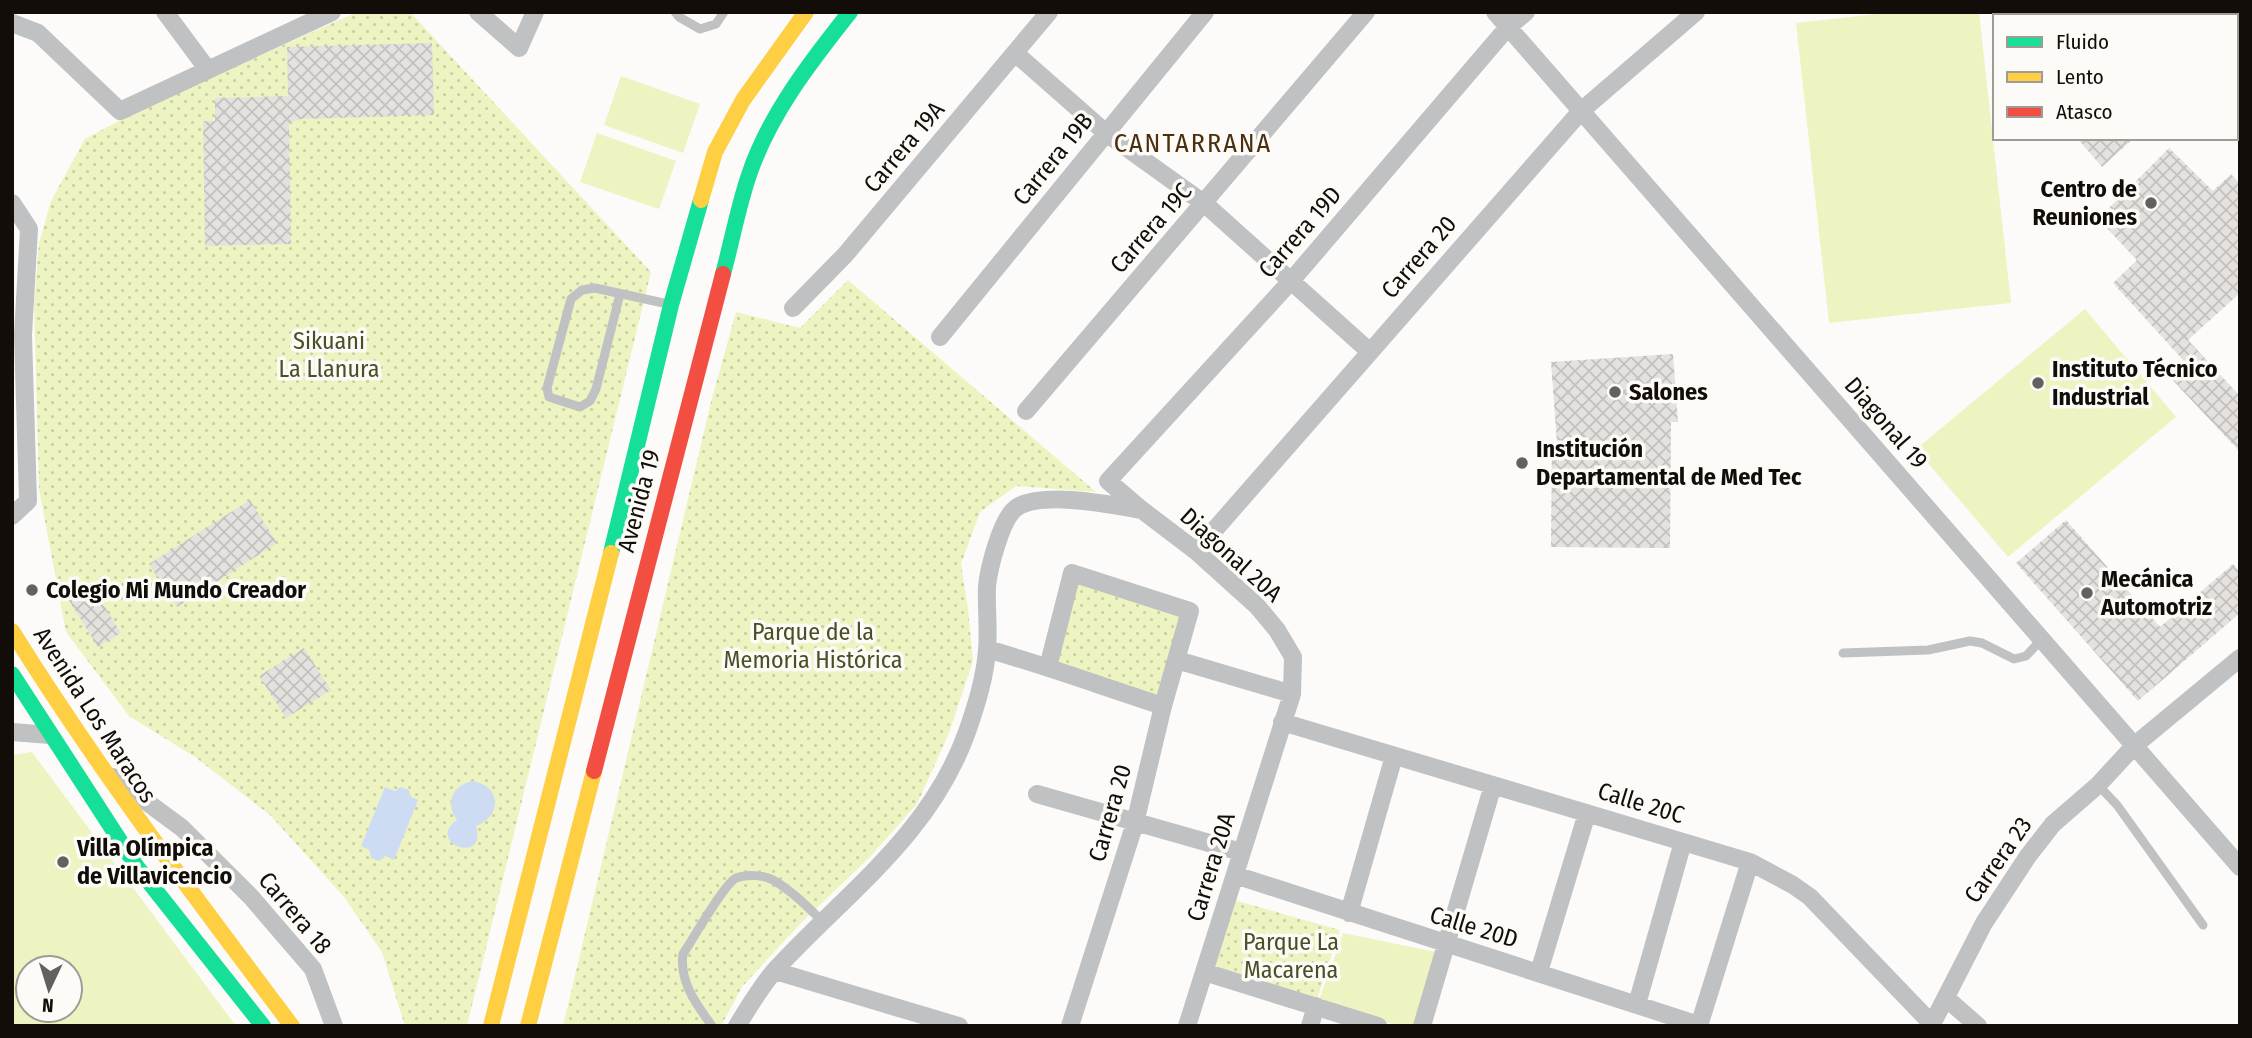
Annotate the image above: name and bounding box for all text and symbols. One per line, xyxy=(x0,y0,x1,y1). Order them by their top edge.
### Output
legend xyxy=(1993,14,2238,140)
text: Fluido xyxy=(2056,29,2109,55)
text: Lento xyxy=(2056,64,2104,90)
street label: Carrera 19A xyxy=(858,96,950,198)
text: Atasco xyxy=(2056,99,2113,125)
street label: Carrera 19B xyxy=(1007,107,1099,211)
district label: CANTARRANA xyxy=(1114,128,1272,159)
place label: Centro de Reuniones xyxy=(2032,175,2137,231)
street label: Carrera 19C xyxy=(1104,177,1198,279)
street label: Carrera 19D xyxy=(1253,181,1347,283)
marker: Centro de Reuniones xyxy=(2143,195,2159,211)
street label: Carrera 20 xyxy=(1376,210,1462,304)
park label: Sikuani La Llanura xyxy=(279,327,379,383)
place label: Instituto Técnico Industrial xyxy=(2052,355,2218,411)
street label: Diagonal 19 xyxy=(1839,371,1933,475)
marker: Instituto Técnico Industrial xyxy=(2030,375,2046,391)
place label: Salones xyxy=(1629,378,1708,406)
marker: Salones xyxy=(1607,384,1623,400)
place label: Institución Departamental de Med Tec xyxy=(1536,435,1802,491)
street label: Avenida 19 xyxy=(612,447,666,555)
marker: Institución Departamental de Med Tec xyxy=(1514,455,1530,471)
street label: Diagonal 20A xyxy=(1174,502,1288,608)
place label: Mecánica Automotriz xyxy=(2100,565,2212,621)
place label: Colegio Mi Mundo Creador xyxy=(46,576,306,604)
marker: Colegio Mi Mundo Creador xyxy=(24,582,40,598)
marker: Mecánica Automotriz xyxy=(2079,585,2095,601)
park label: Parque de la Memoria Histórica xyxy=(724,618,903,674)
street label: Avenida Los Maracos xyxy=(28,622,162,808)
street label: Carrera 20 xyxy=(1083,761,1137,865)
street label: Calle 20C xyxy=(1594,777,1688,829)
street label: Carrera 20A xyxy=(1181,809,1241,925)
street label: Carrera 23 xyxy=(1958,812,2038,908)
place label: Villa Olímpica de Villavicencio xyxy=(76,834,233,890)
marker: Villa Olímpica de Villavicencio xyxy=(55,854,71,870)
street label: Carrera 18 xyxy=(253,866,337,960)
street label: Calle 20D xyxy=(1427,900,1521,954)
park label: Parque La Macarena xyxy=(1243,928,1339,984)
north arrow xyxy=(14,954,84,1024)
text: N xyxy=(41,994,54,1017)

